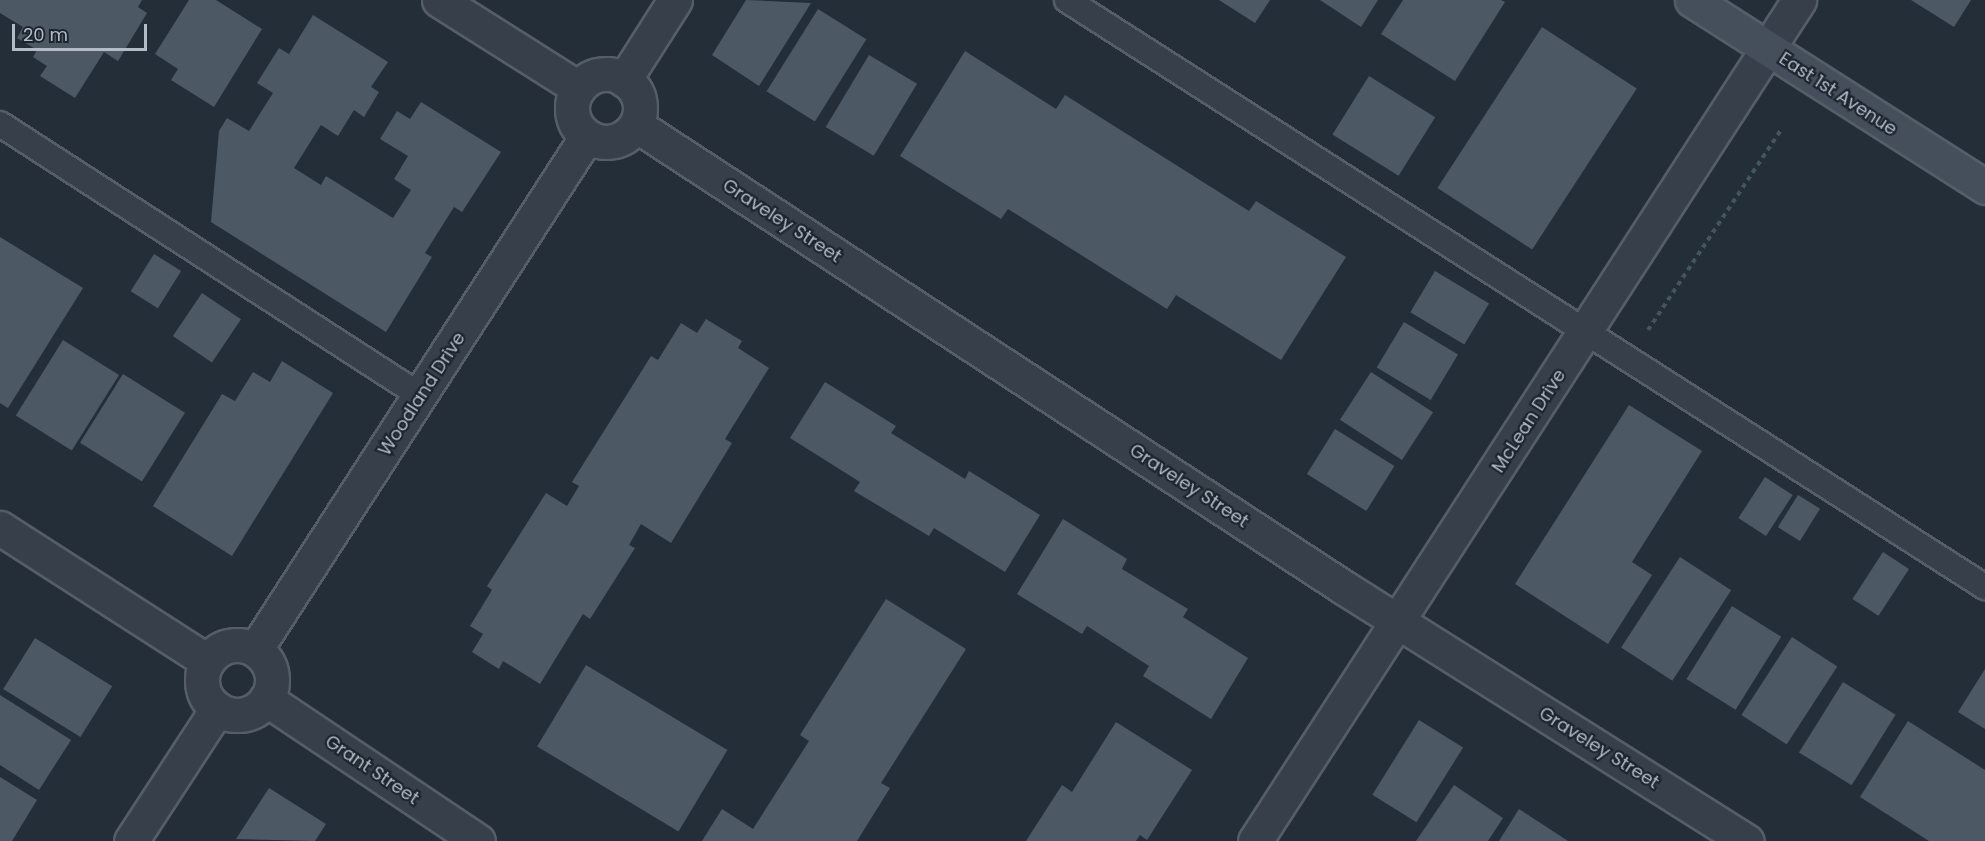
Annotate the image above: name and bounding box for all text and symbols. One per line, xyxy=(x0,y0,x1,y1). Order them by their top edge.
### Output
scale bar xyxy=(15,12,150,50)
text: 20 m xyxy=(23,22,68,47)
street label: East 1st Avenue xyxy=(1775,48,1901,140)
street label: Graveley Street xyxy=(719,175,845,267)
street label: Woodland Drive xyxy=(374,328,470,460)
street label: McLean Drive xyxy=(1488,365,1570,477)
street label: Graveley Street xyxy=(1126,440,1252,532)
street label: Graveley Street xyxy=(1535,702,1663,794)
street label: Grant Street xyxy=(321,731,423,809)

